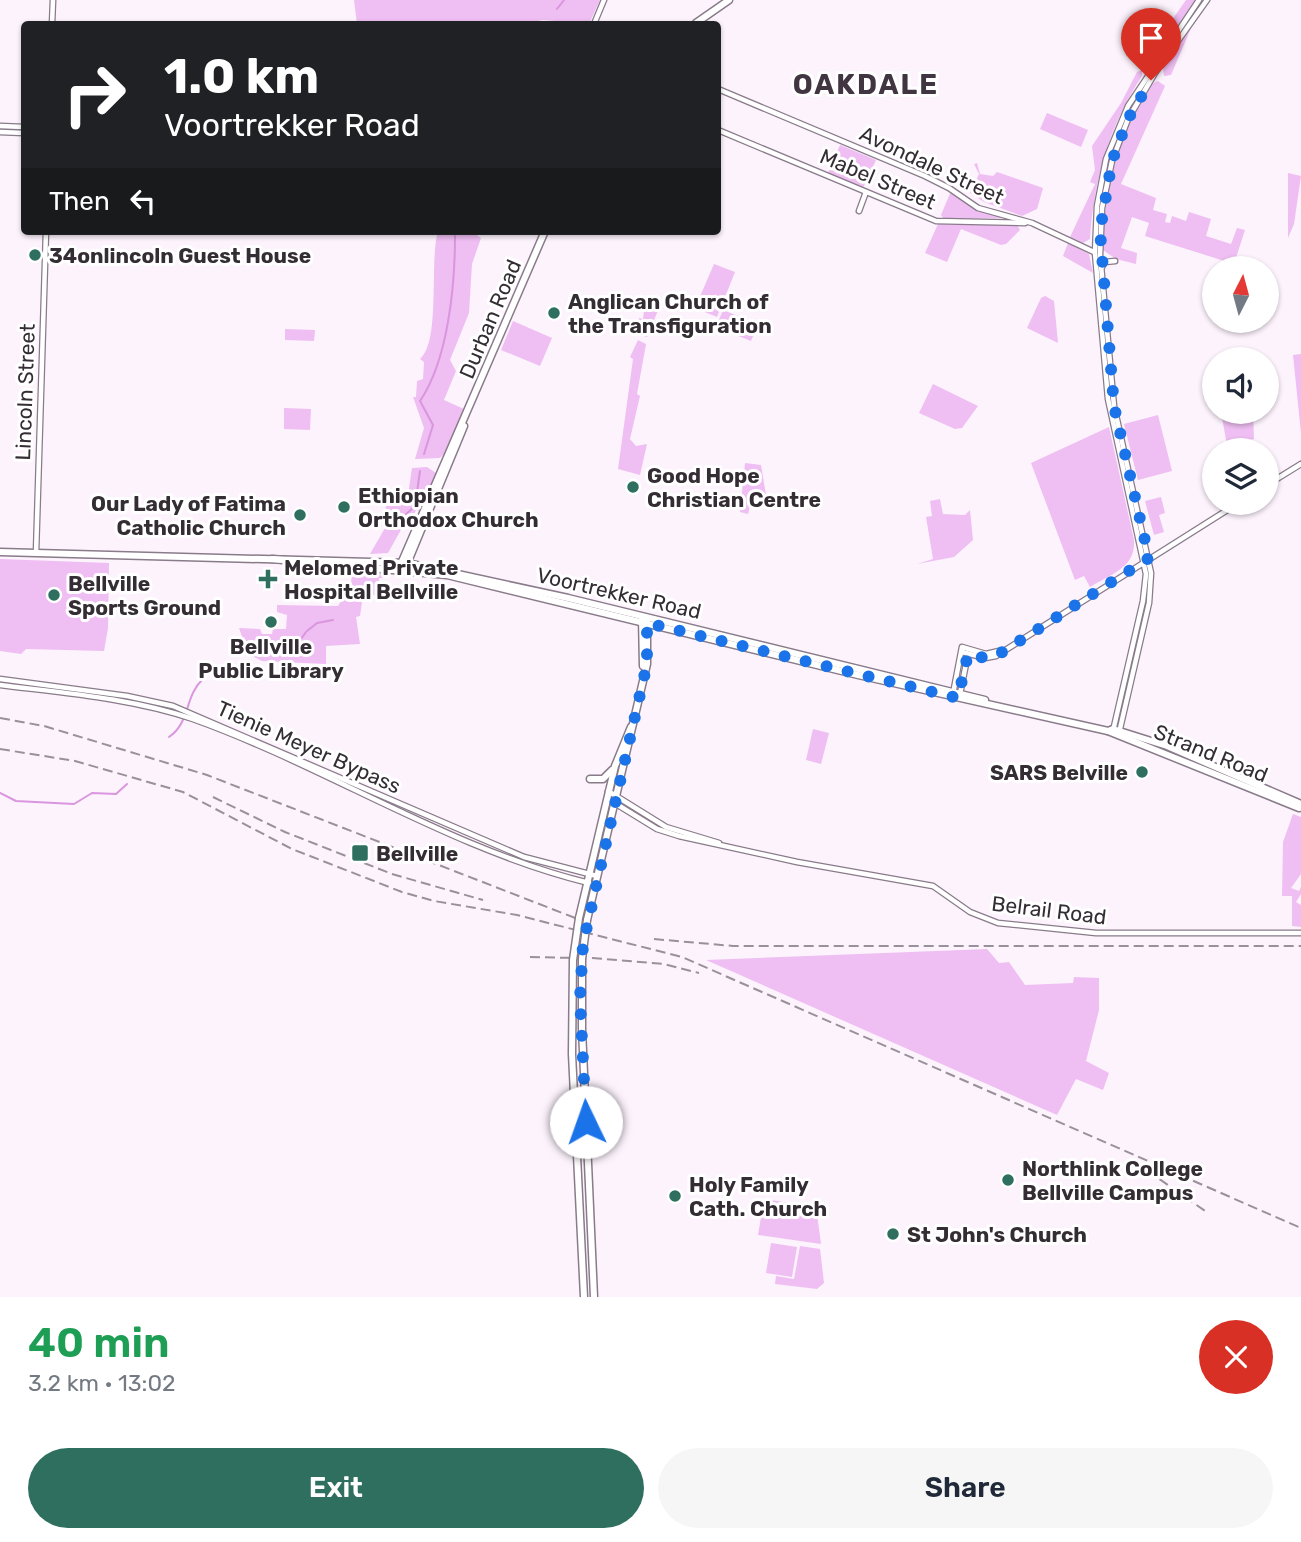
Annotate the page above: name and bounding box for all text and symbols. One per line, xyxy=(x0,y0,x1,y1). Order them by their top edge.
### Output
pin xyxy=(1121,8,1181,80)
icon: arrive xyxy=(1132,19,1170,57)
text: 1.0 km xyxy=(164,47,319,105)
icon: right xyxy=(49,49,140,140)
district label: OAKDALE xyxy=(793,68,939,101)
text: Voortrekker Road xyxy=(164,106,420,144)
street label: Avondale Street xyxy=(856,121,1008,209)
street label: Mabel Street xyxy=(816,143,940,215)
icon: left xyxy=(124,182,162,220)
text: Then xyxy=(49,186,110,217)
place label: 34onlincoln Guest House xyxy=(49,243,311,268)
marker: 34onlincoln Guest House xyxy=(27,247,43,263)
street label: Durban Road xyxy=(454,256,526,382)
north arrow xyxy=(1202,256,1279,332)
map controls xyxy=(1202,256,1279,515)
place label: Anglican Church of the Transfiguration xyxy=(568,289,772,338)
marker: Anglican Church of the Transfiguration xyxy=(546,305,562,321)
street label: Lincoln Street xyxy=(10,323,40,461)
button: sound xyxy=(1202,347,1279,424)
button: layers xyxy=(1202,438,1279,515)
place label: Good Hope Christian Centre xyxy=(647,463,821,512)
marker: Good Hope Christian Centre xyxy=(625,479,641,495)
place label: Ethiopian Orthodox Church xyxy=(358,483,539,532)
place label: Our Lady of Fatima Catholic Church xyxy=(91,491,286,540)
marker: Ethiopian Orthodox Church xyxy=(336,499,352,515)
marker: Our Lady of Fatima Catholic Church xyxy=(292,507,308,523)
place label: Melomed Private Hospital Bellville xyxy=(284,555,458,604)
street label: Voortrekker Road xyxy=(534,562,704,624)
marker: Melomed Private Hospital Bellville xyxy=(258,569,278,589)
place label: Bellville Sports Ground xyxy=(68,571,221,620)
marker: Bellville Sports Ground xyxy=(46,587,62,603)
marker: Bellville Public Library xyxy=(263,614,279,630)
place label: Bellville Public Library xyxy=(198,634,344,683)
street label: Tienie Meyer Bypass xyxy=(213,695,405,799)
street label: Strand Road xyxy=(1150,719,1272,787)
place label: SARS Belville xyxy=(990,760,1128,785)
marker: SARS Belville xyxy=(1134,764,1150,780)
place label: Bellville xyxy=(376,841,458,866)
marker: Bellville xyxy=(350,843,370,863)
street label: Belrail Road xyxy=(990,891,1108,929)
position arrow xyxy=(549,1085,623,1159)
place label: Northlink College Bellville Campus xyxy=(1022,1156,1203,1205)
place label: Holy Family Cath. Church xyxy=(689,1172,827,1221)
marker: Northlink College Bellville Campus xyxy=(1000,1172,1016,1188)
marker: Holy Family Cath. Church xyxy=(667,1188,683,1204)
place label: St John's Church xyxy=(907,1222,1087,1247)
marker: St John's Church xyxy=(885,1226,901,1242)
text: 40 min xyxy=(28,1318,170,1368)
button: close xyxy=(1199,1320,1273,1394)
text: 3.2 km · 13:02 xyxy=(28,1369,176,1397)
button: Exit xyxy=(28,1448,644,1528)
button: Share xyxy=(658,1448,1273,1528)

